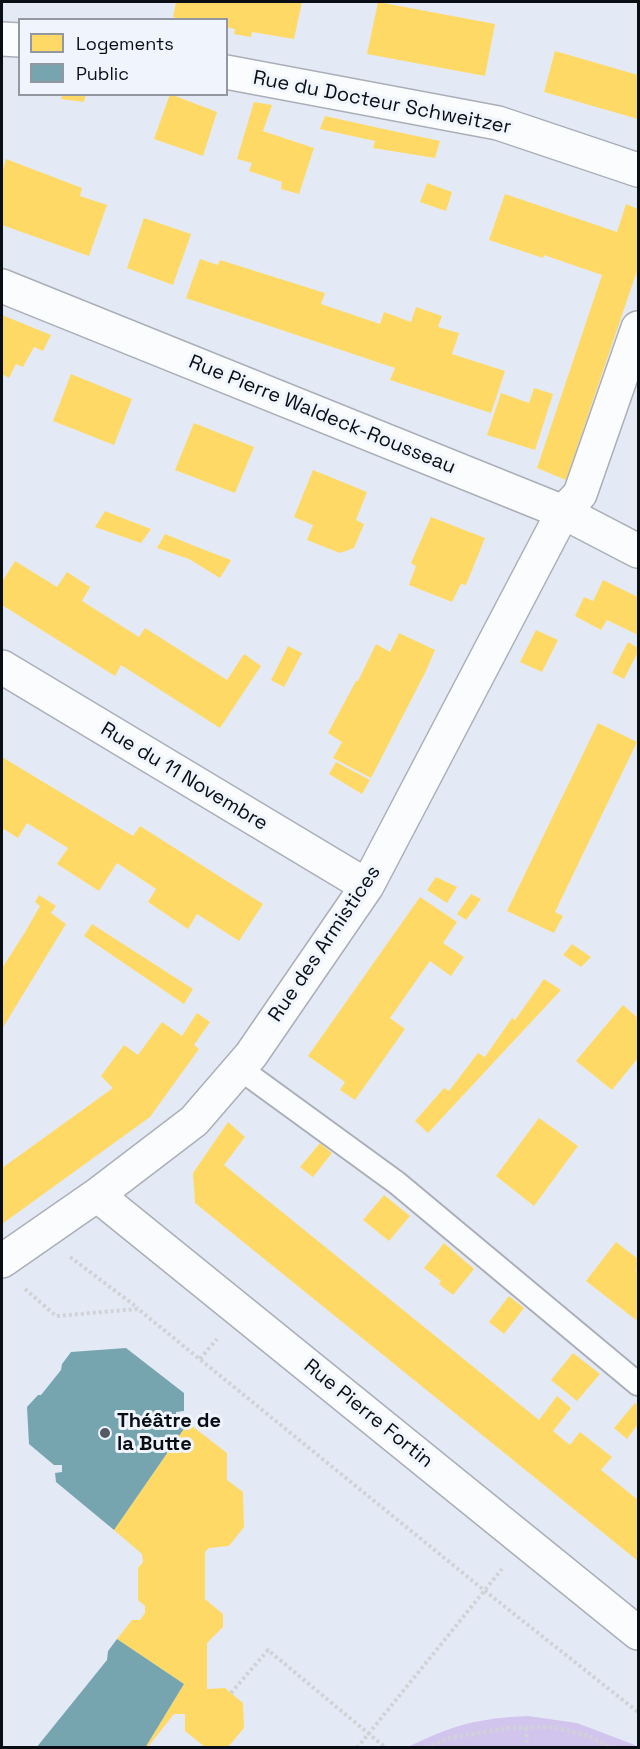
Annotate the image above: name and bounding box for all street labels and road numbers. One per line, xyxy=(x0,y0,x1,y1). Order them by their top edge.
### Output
street label: Rue du Docteur Schweitzer xyxy=(251,66,513,140)
street label: Rue Pierre Waldeck-Rousseau xyxy=(185,350,459,480)
street label: Rue du 11 Novembre xyxy=(96,718,272,836)
street label: Rue des Armistices xyxy=(264,861,386,1027)
street label: Rue Pierre Fortin xyxy=(299,1355,437,1473)

